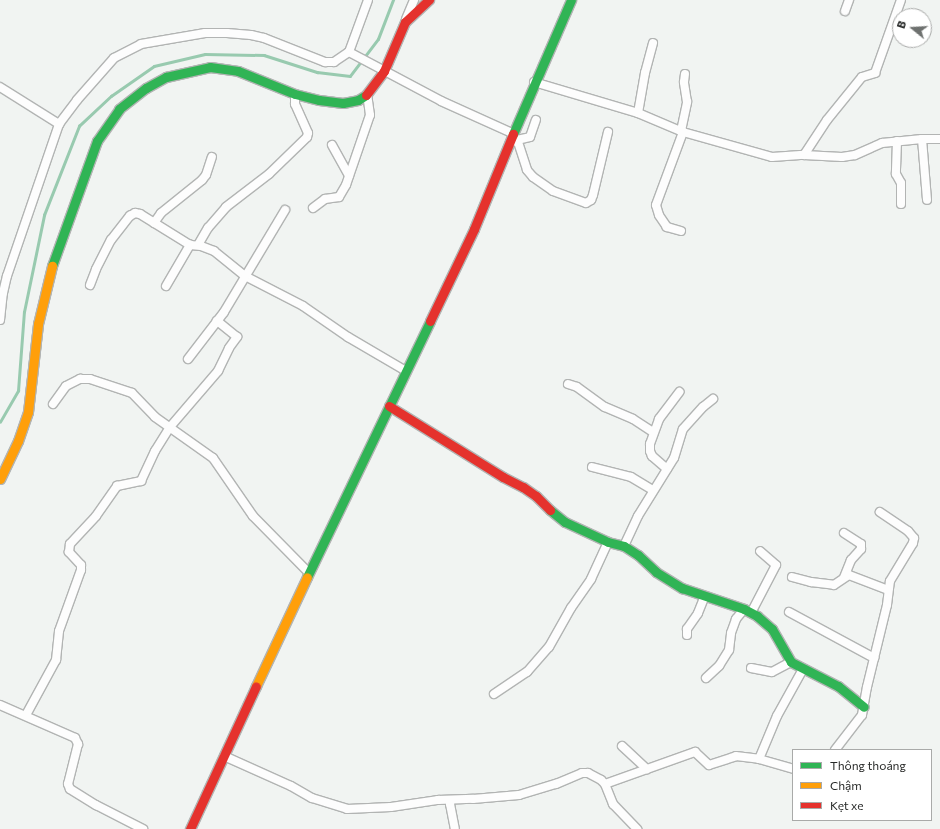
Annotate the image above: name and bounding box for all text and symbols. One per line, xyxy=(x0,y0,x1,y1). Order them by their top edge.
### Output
north arrow xyxy=(892,8,932,48)
text: B xyxy=(894,19,908,30)
legend xyxy=(792,749,932,821)
text: Thông thoáng xyxy=(830,758,906,772)
text: Chậm xyxy=(830,778,862,792)
text: Kẹt xe xyxy=(830,798,864,812)

